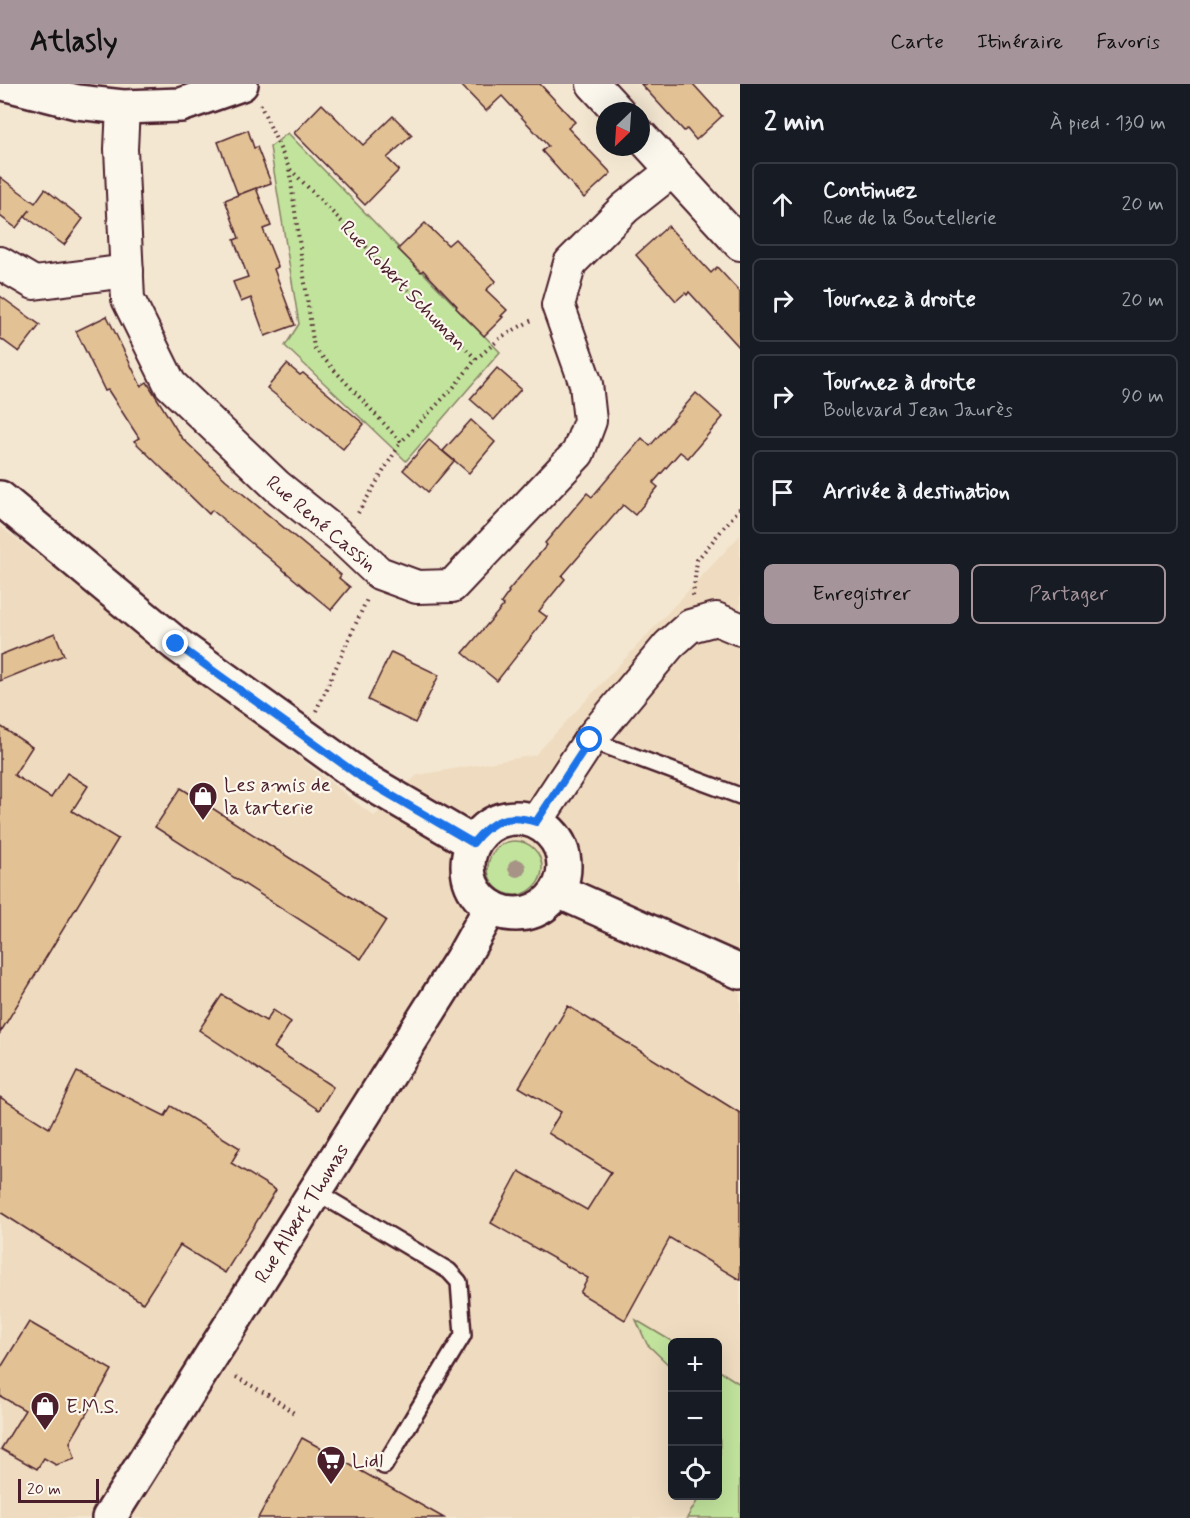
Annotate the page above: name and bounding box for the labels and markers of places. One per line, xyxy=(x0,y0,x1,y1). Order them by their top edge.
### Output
place label: Les amis de la tarterie xyxy=(224,772,331,822)
shop icon: Les amis de la tarterie xyxy=(187,780,219,822)
shop icon: E.M.S. xyxy=(29,1390,61,1432)
place label: E.M.S. xyxy=(66,1394,119,1421)
supermarket icon: Lidl xyxy=(315,1444,347,1486)
place label: Lidl xyxy=(352,1448,383,1475)

